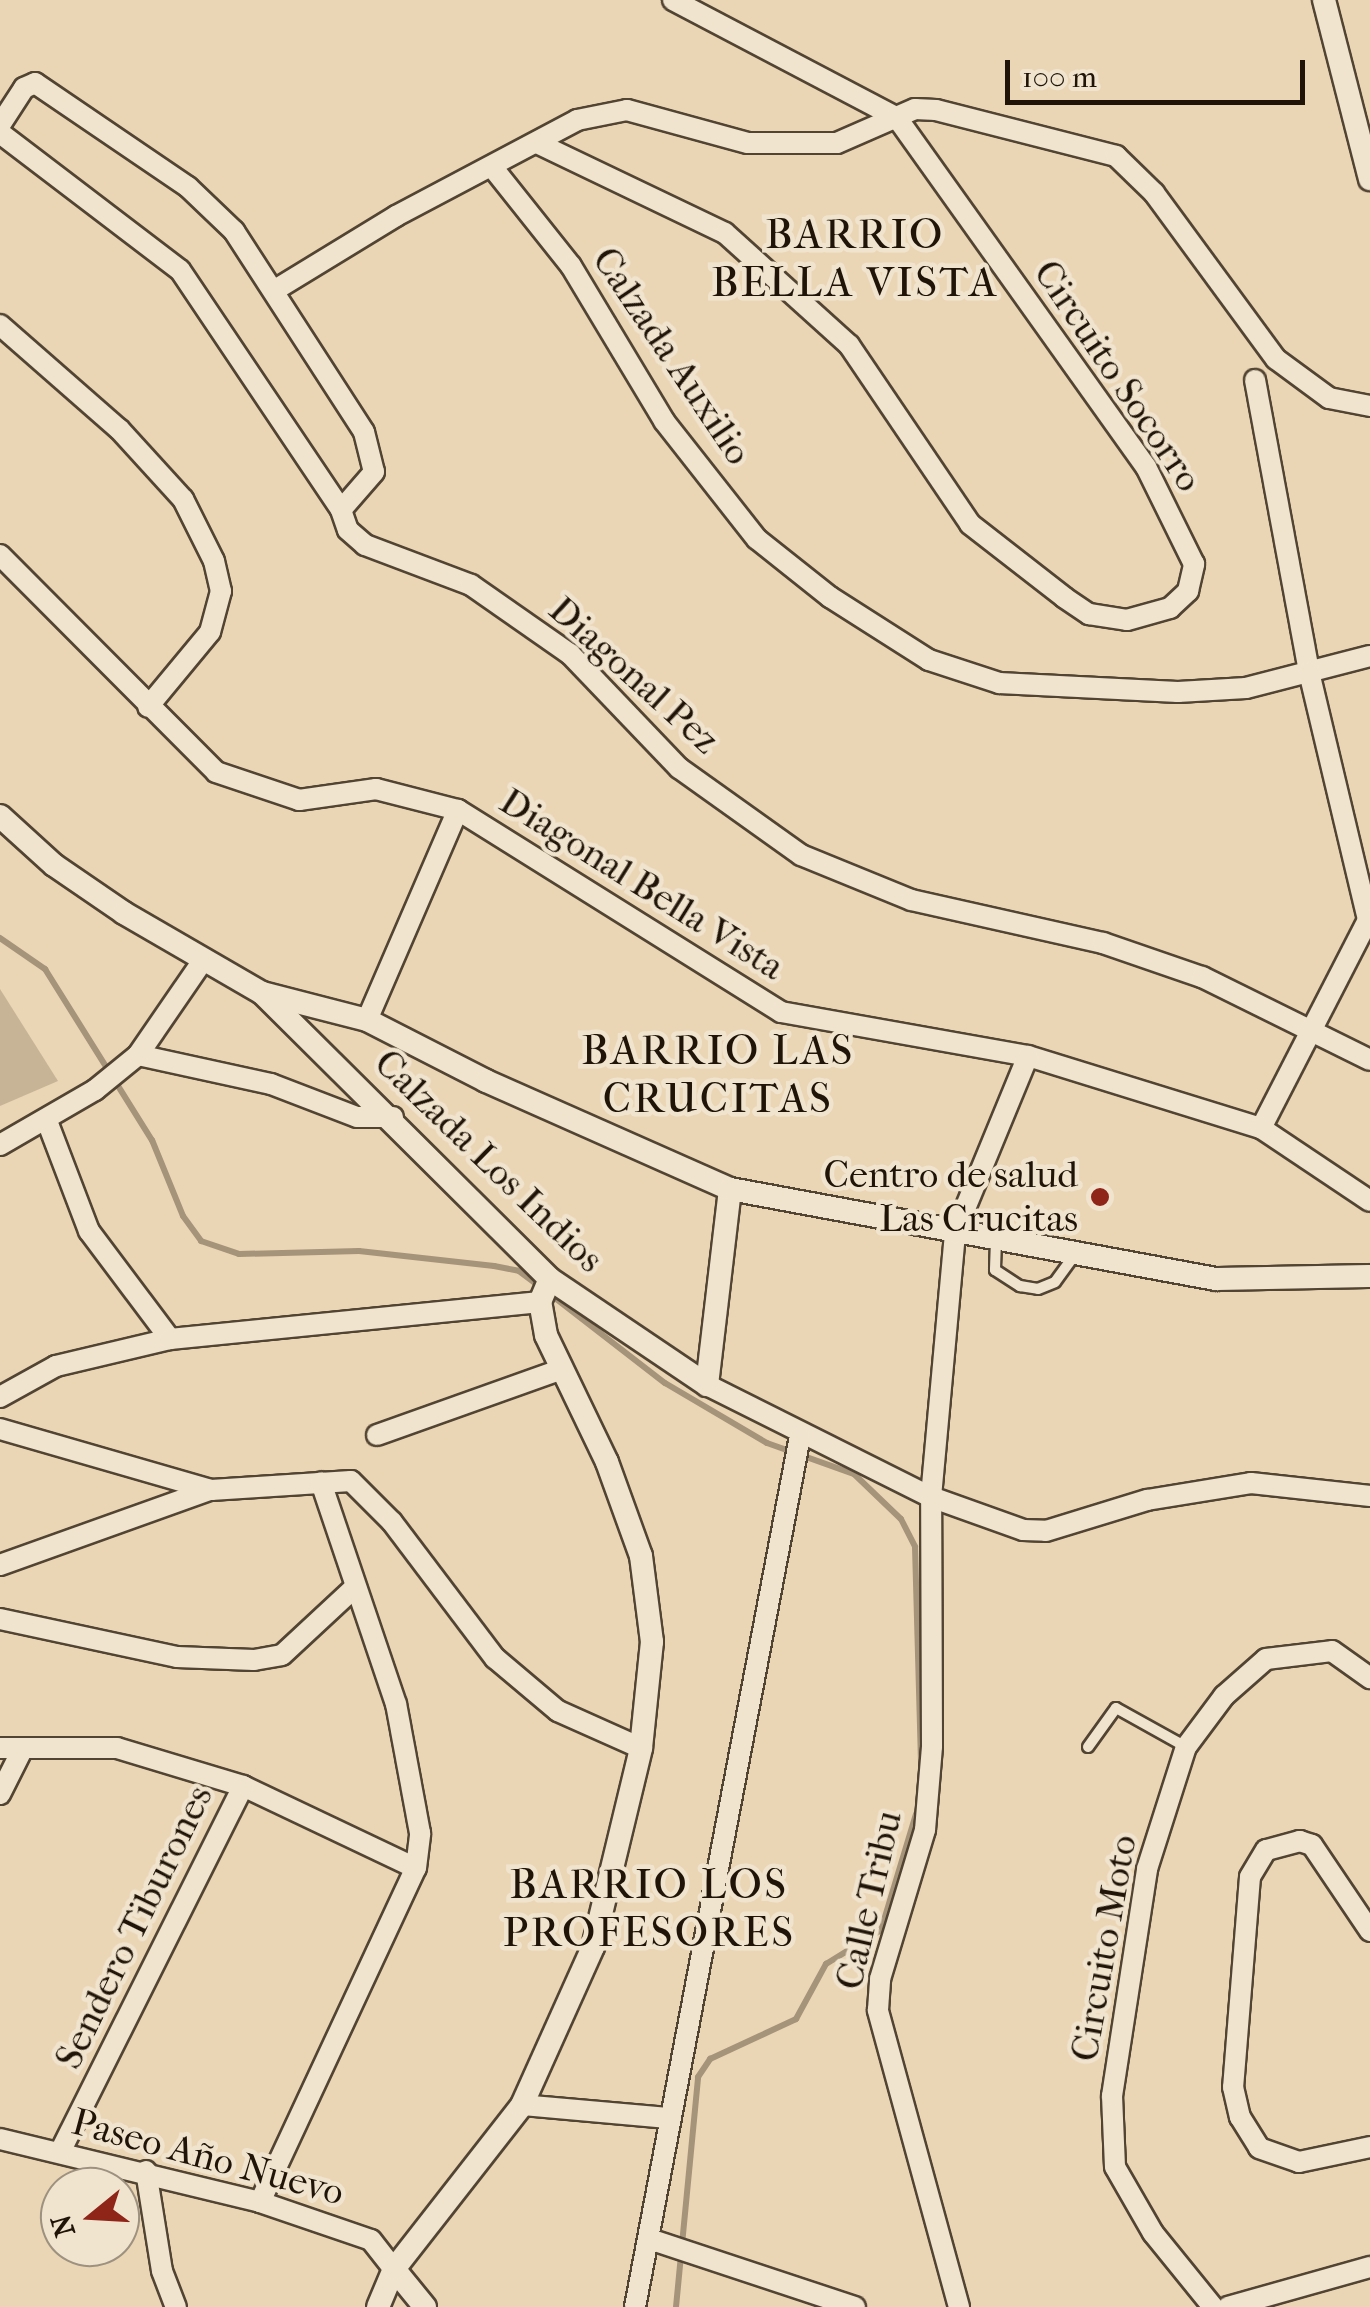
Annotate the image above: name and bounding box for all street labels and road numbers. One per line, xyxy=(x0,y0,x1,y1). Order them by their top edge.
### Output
street label: Calzada Auxilio xyxy=(583,239,761,473)
street label: Circuito Socorro xyxy=(1024,252,1212,500)
street label: Diagonal Pez xyxy=(540,587,728,763)
street label: Diagonal Bella Vista xyxy=(492,778,792,990)
street label: Calzada Los Indios xyxy=(365,1040,613,1282)
street label: Sendero Tiburones xyxy=(46,1778,222,2076)
street label: Calle Tribu xyxy=(826,1806,912,1994)
street label: Circuito Moto xyxy=(1062,1831,1146,2065)
street label: Paseo Año Nuevo xyxy=(67,2099,349,2215)

